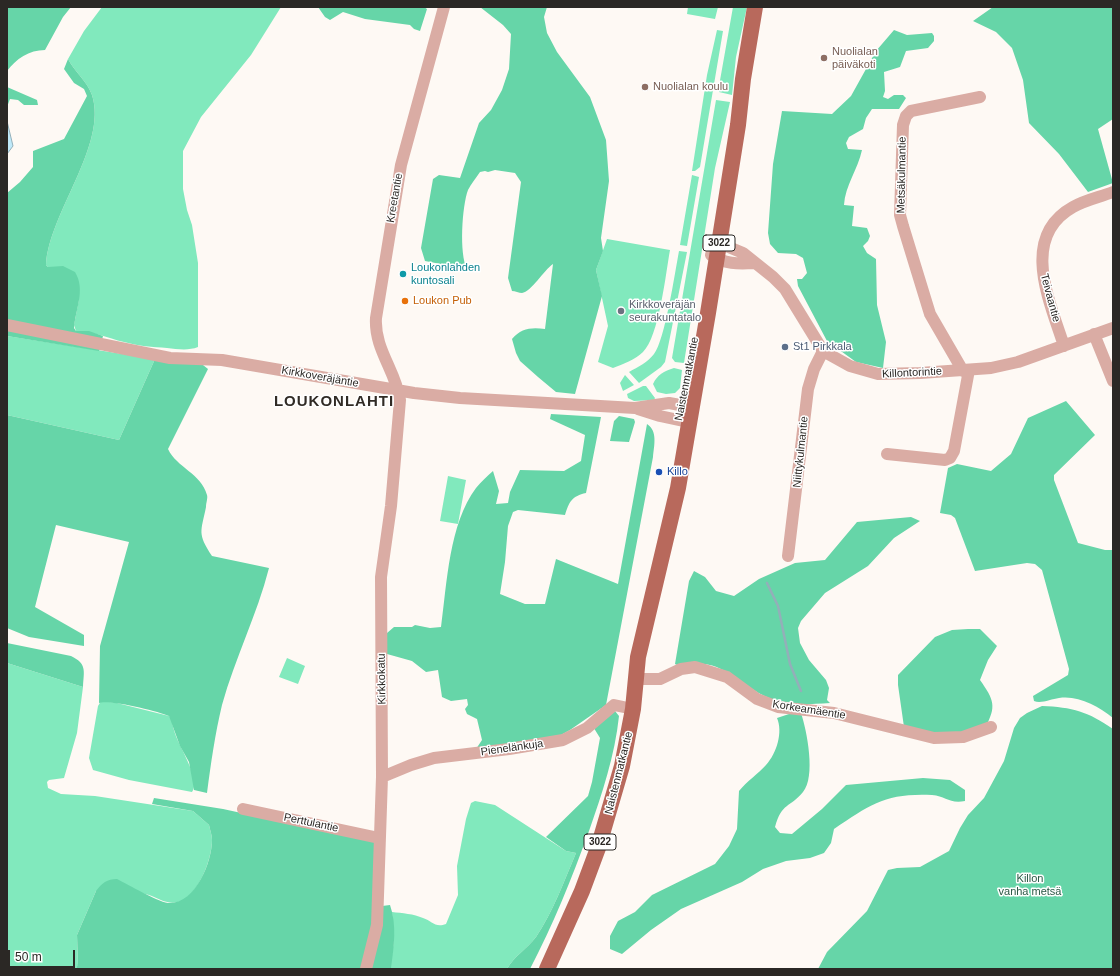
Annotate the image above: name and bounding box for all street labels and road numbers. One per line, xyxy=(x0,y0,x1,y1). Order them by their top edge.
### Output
street label: Metsäkulmantie xyxy=(895,136,909,214)
street label: Kreetantie xyxy=(384,172,406,224)
road number: 3022 xyxy=(703,235,735,251)
street label: Teivaantie xyxy=(1037,272,1063,324)
street label: Naistenmatkantie xyxy=(672,336,702,422)
street label: Kirkkoveräjäntie xyxy=(280,364,360,390)
street label: Killontorintie xyxy=(882,365,942,381)
street label: Niittykulmantie xyxy=(791,416,811,488)
street label: Kirkkokatu xyxy=(375,653,389,705)
street label: Korkeamäentie xyxy=(771,698,847,722)
street label: Naistenmatkantie xyxy=(602,730,636,816)
street label: Pienelänkuja xyxy=(480,737,544,759)
street label: Perttulantie xyxy=(282,811,340,835)
road number: 3022 xyxy=(584,834,616,850)

